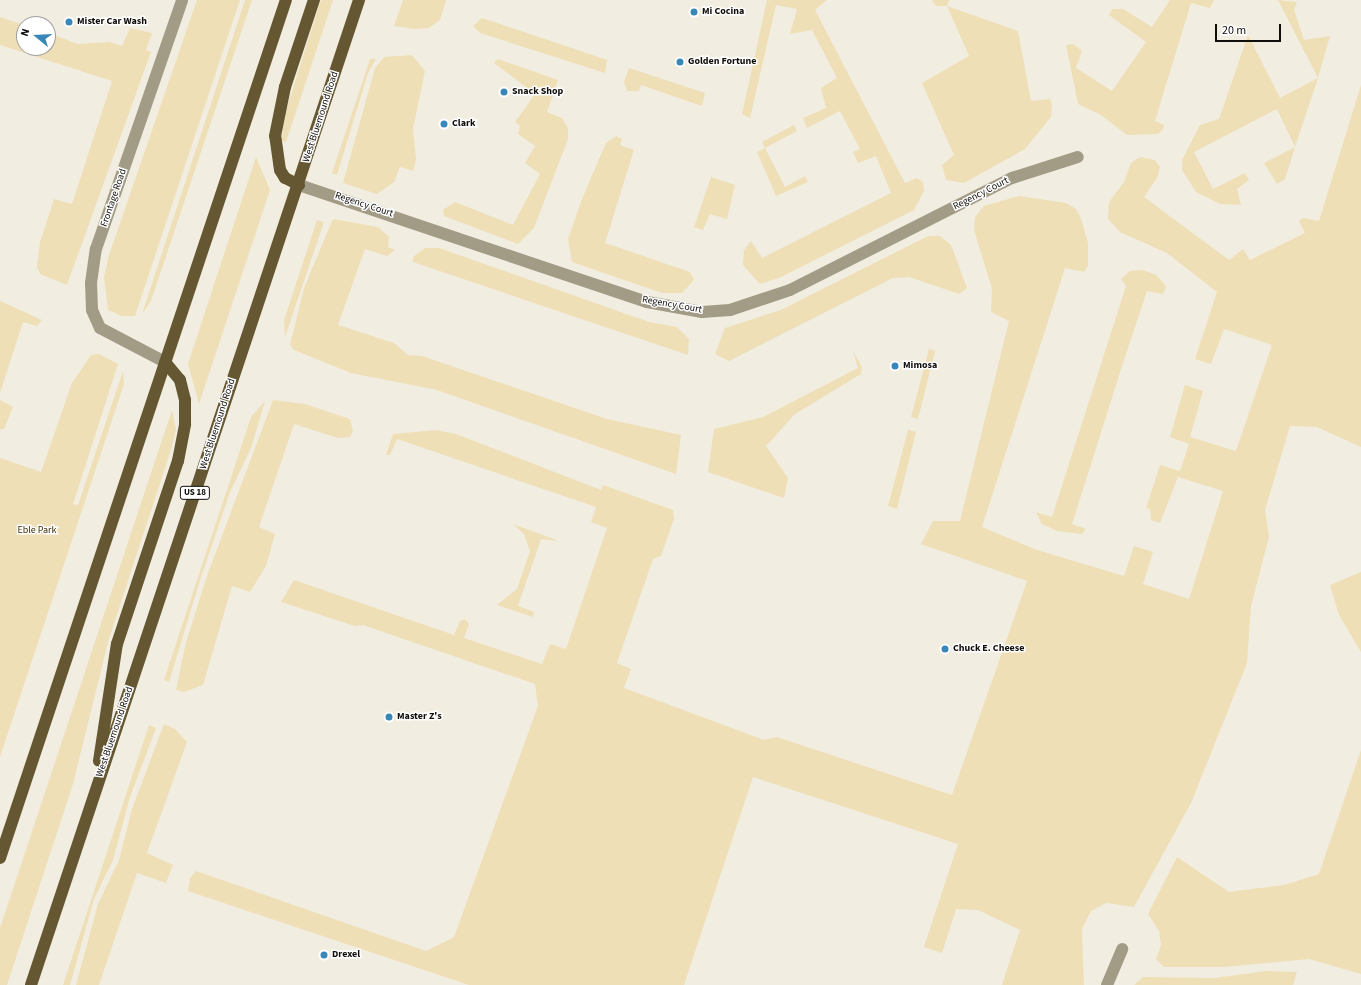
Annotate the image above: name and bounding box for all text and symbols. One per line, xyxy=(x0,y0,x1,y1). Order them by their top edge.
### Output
place label: Mi Cocina xyxy=(702,6,744,18)
marker: Mi Cocina xyxy=(689,7,699,17)
north arrow xyxy=(16,16,56,56)
place label: Mister Car Wash xyxy=(77,16,147,28)
scale bar xyxy=(1217,16,1283,42)
marker: Mister Car Wash xyxy=(64,17,74,27)
text: 20 m xyxy=(1222,22,1246,39)
text: N xyxy=(17,27,33,38)
place label: Golden Fortune xyxy=(688,56,756,68)
marker: Golden Fortune xyxy=(675,57,685,67)
street label: West Bluemound Road xyxy=(301,70,341,164)
place label: Snack Shop xyxy=(512,86,563,98)
marker: Snack Shop xyxy=(499,87,509,97)
place label: Clark xyxy=(452,118,475,130)
marker: Clark xyxy=(439,119,449,129)
street label: Frontage Road xyxy=(98,167,130,229)
street label: Regency Court xyxy=(951,175,1011,213)
street label: Regency Court xyxy=(333,190,395,220)
street label: Regency Court xyxy=(641,294,703,316)
place label: Mimosa xyxy=(903,360,937,372)
marker: Mimosa xyxy=(890,361,900,371)
street label: West Bluemound Road xyxy=(198,377,238,471)
road number: US 18 xyxy=(179,486,211,500)
park label: Eble Park xyxy=(17,525,57,537)
place label: Chuck E. Cheese xyxy=(953,643,1024,655)
marker: Chuck E. Cheese xyxy=(940,644,950,654)
street label: West Bluemound Road xyxy=(94,685,136,779)
place label: Master Z's xyxy=(397,711,442,723)
marker: Master Z's xyxy=(384,712,394,722)
place label: Drexel xyxy=(332,949,360,961)
marker: Drexel xyxy=(319,950,329,960)

